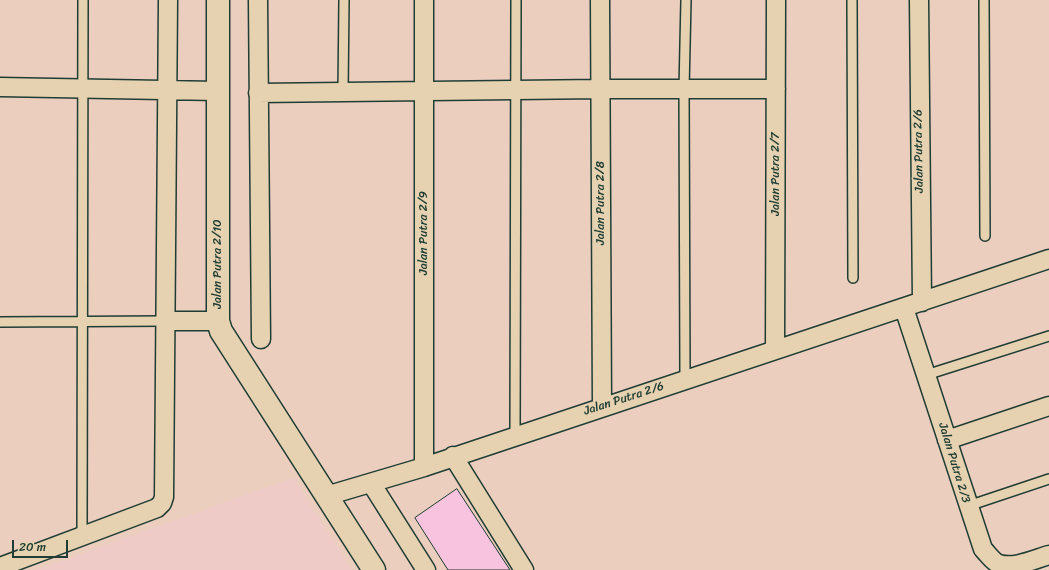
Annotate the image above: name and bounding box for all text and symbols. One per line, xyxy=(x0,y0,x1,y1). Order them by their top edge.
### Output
street label: Jalan Putra 2/6 xyxy=(911,109,927,193)
street label: Jalan Putra 2/7 xyxy=(769,132,783,216)
street label: Jalan Putra 2/8 xyxy=(594,161,608,245)
street label: Jalan Putra 2/9 xyxy=(417,191,431,275)
street label: Jalan Putra 2/10 xyxy=(211,219,225,309)
street label: Jalan Putra 2/6 xyxy=(582,379,666,419)
street label: Jalan Putra 2/3 xyxy=(935,421,973,505)
scale bar xyxy=(14,532,70,558)
text: 20 m xyxy=(19,536,46,558)

